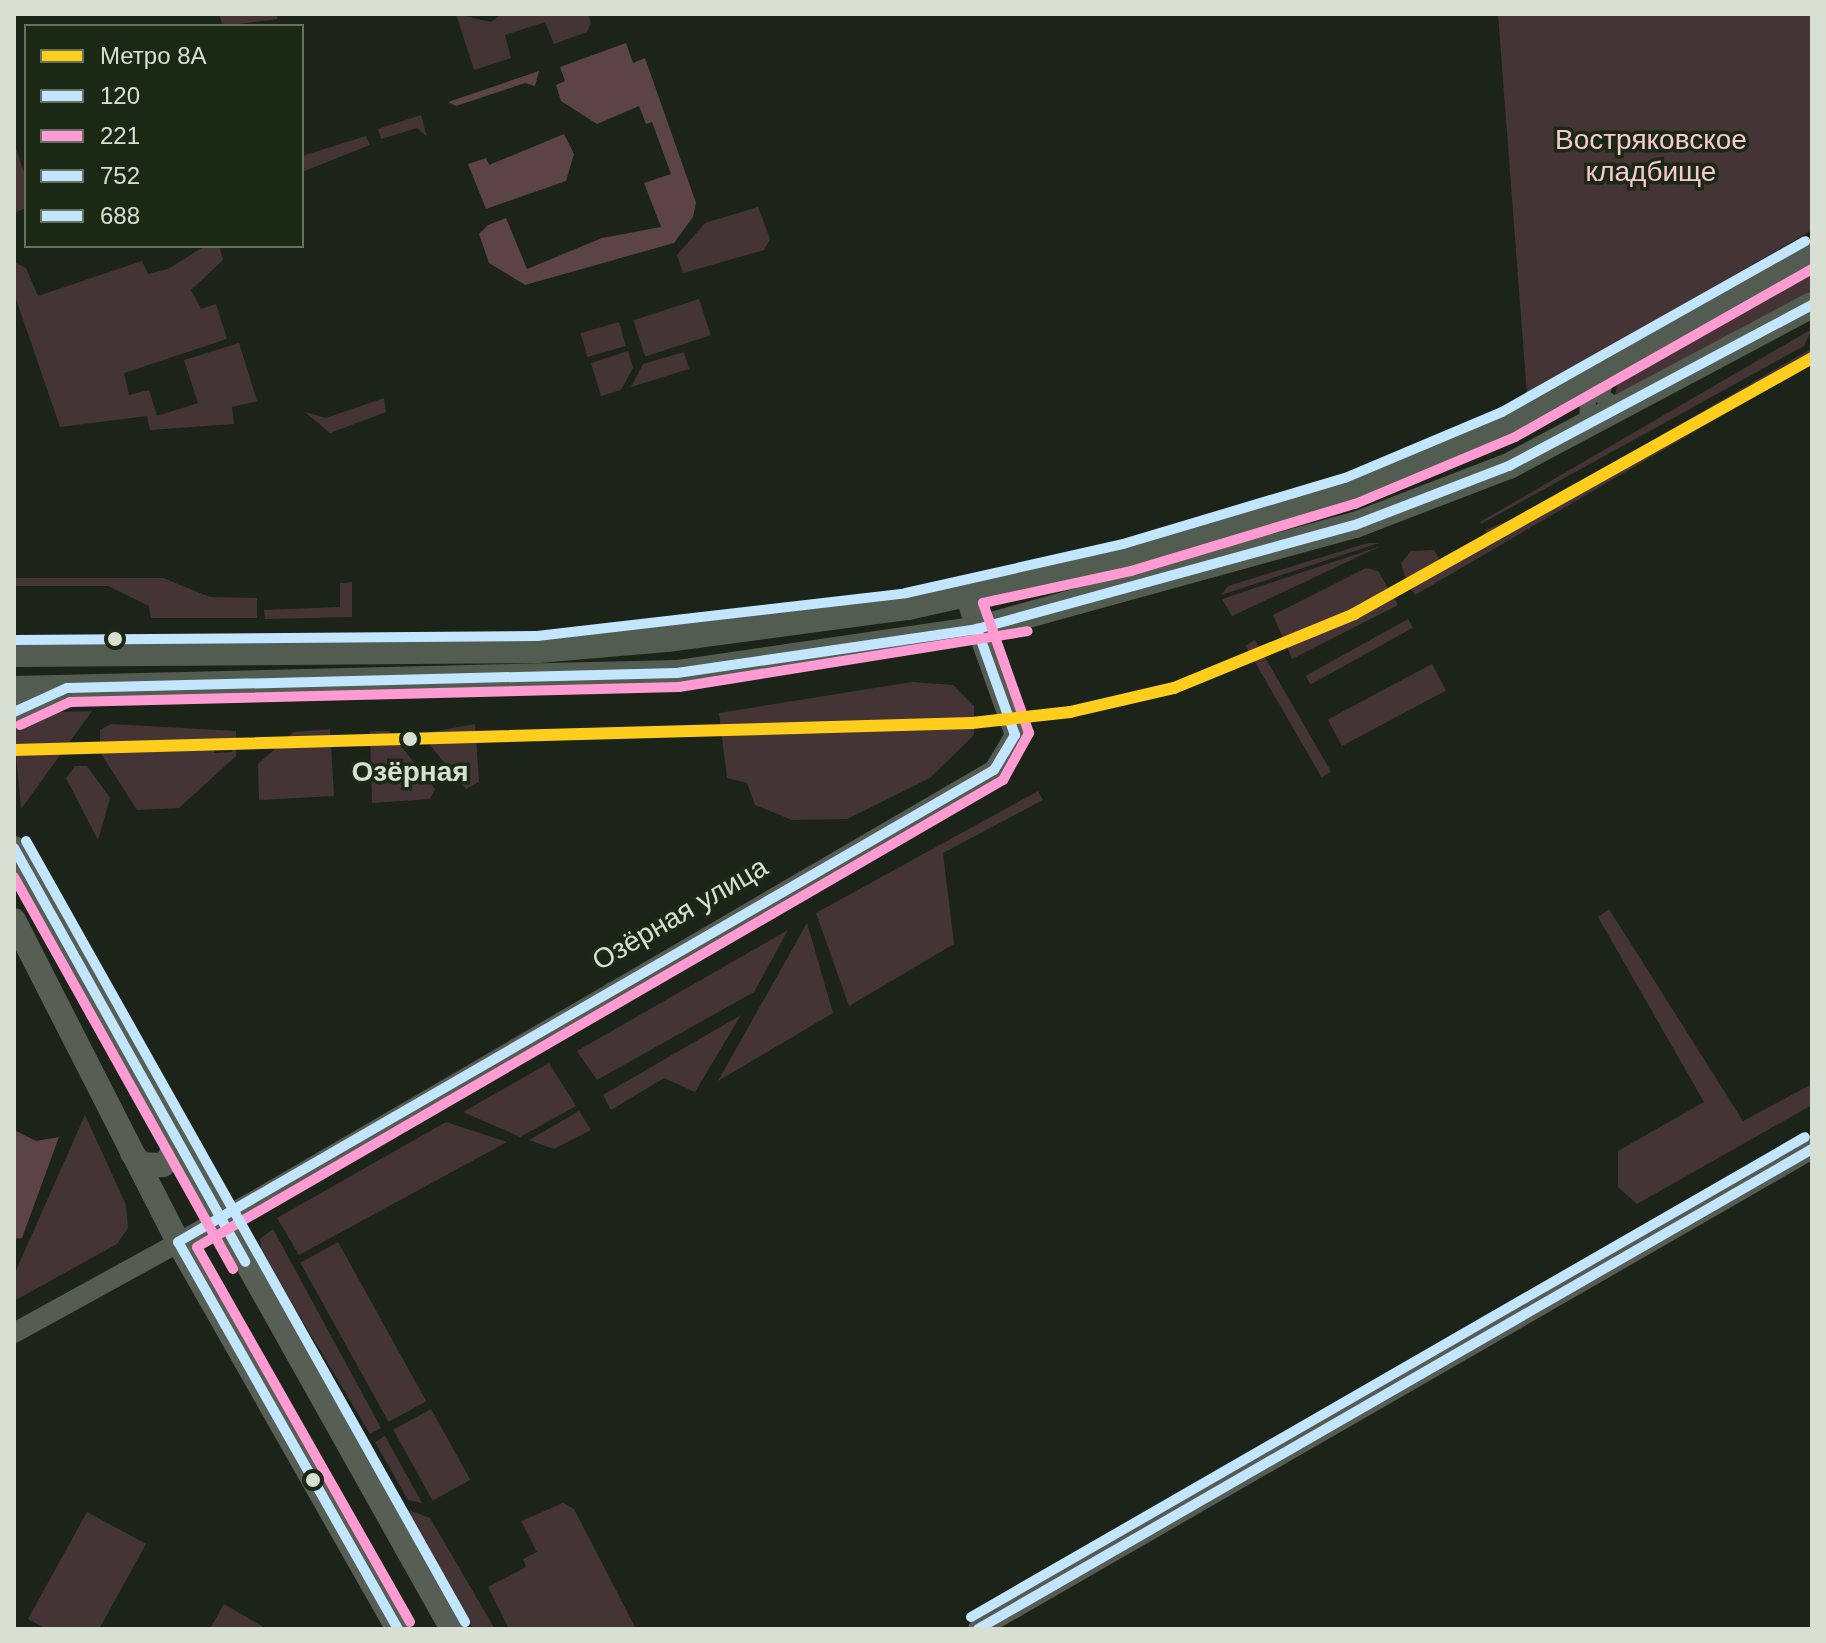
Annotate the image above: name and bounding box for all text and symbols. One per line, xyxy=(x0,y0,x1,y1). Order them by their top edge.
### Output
legend xyxy=(24,24,304,248)
text: Метро 8А xyxy=(100,42,207,69)
text: 120 xyxy=(100,82,140,109)
text: 221 xyxy=(100,122,140,149)
park label: Востряковское кладбище xyxy=(1555,123,1747,189)
text: 752 xyxy=(100,162,140,189)
text: 688 xyxy=(100,202,140,229)
unlabelled marker xyxy=(107,631,123,647)
marker: Озёрная xyxy=(397,726,423,752)
place label: Озёрная xyxy=(351,755,469,789)
street label: Озёрная улица xyxy=(586,850,774,978)
unlabelled marker xyxy=(305,1472,321,1488)

